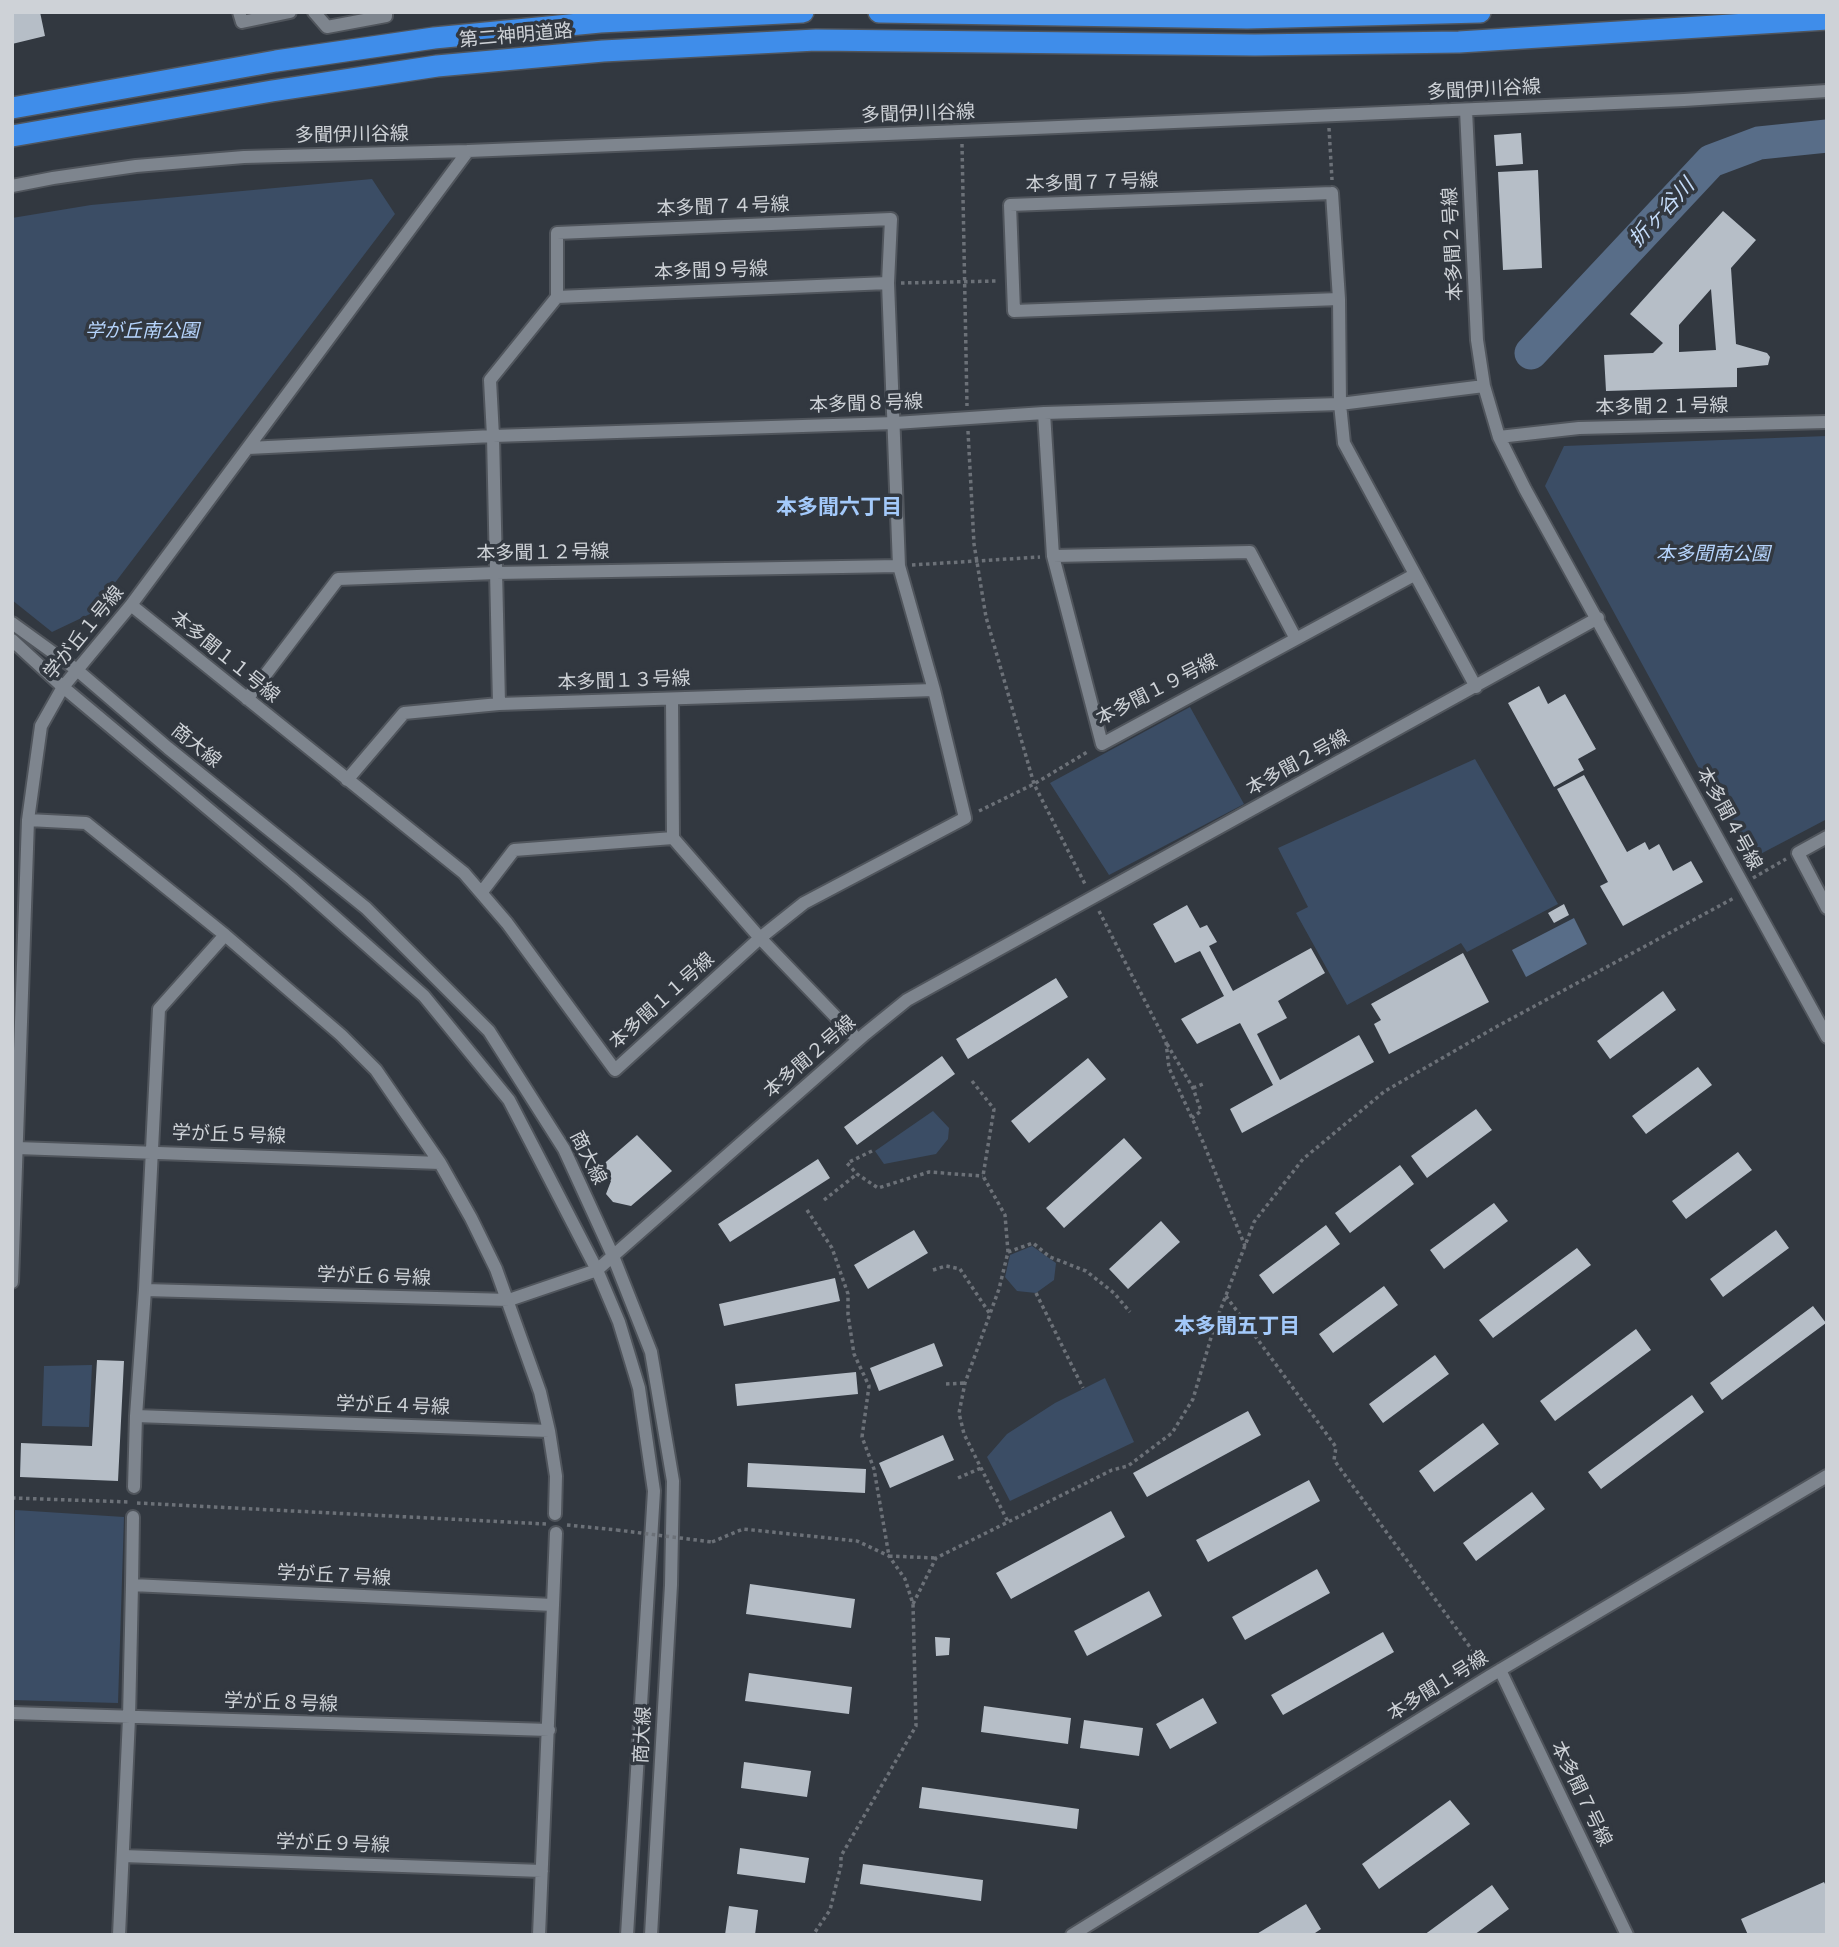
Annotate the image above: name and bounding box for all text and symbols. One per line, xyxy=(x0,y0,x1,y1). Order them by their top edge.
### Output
street label: 第二神明道路 xyxy=(458,20,574,52)
street label: 多聞伊川谷線 xyxy=(1426,76,1542,104)
street label: 多聞伊川谷線 xyxy=(861,101,975,127)
street label: 多聞伊川谷線 xyxy=(295,123,409,147)
street label: 本多聞７７号線 xyxy=(1025,169,1159,197)
water label: 折ヶ谷川 xyxy=(1624,174,1700,252)
street label: 本多聞２号線 xyxy=(1439,186,1467,302)
street label: 本多聞７４号線 xyxy=(656,193,790,221)
street label: 本多聞９号線 xyxy=(654,258,768,284)
park label: 学が丘南公園 xyxy=(85,320,199,342)
street label: 本多聞８号線 xyxy=(809,391,923,417)
street label: 本多聞２１号線 xyxy=(1595,394,1729,420)
district label: 本多聞六丁目 xyxy=(776,495,902,521)
street label: 本多聞１２号線 xyxy=(476,540,610,566)
park label: 本多聞南公園 xyxy=(1656,543,1770,565)
street label: 学が丘１号線 xyxy=(39,582,129,684)
street label: 本多聞１１号線 xyxy=(166,606,284,708)
street label: 本多聞１９号線 xyxy=(1093,650,1221,730)
street label: 本多聞１３号線 xyxy=(557,667,691,695)
street label: 商大線 xyxy=(167,719,225,773)
street label: 本多聞２号線 xyxy=(1243,725,1353,801)
street label: 本多聞４号線 xyxy=(1691,764,1767,874)
street label: 本多聞１１号線 xyxy=(605,948,719,1054)
street label: 本多聞２号線 xyxy=(760,1011,860,1103)
street label: 学が丘５号線 xyxy=(172,1122,286,1148)
street label: 商大線 xyxy=(565,1127,611,1189)
street label: 学が丘６号線 xyxy=(317,1264,431,1290)
district label: 本多聞五丁目 xyxy=(1174,1314,1300,1340)
street label: 学が丘４号線 xyxy=(336,1393,450,1419)
street label: 学が丘７号線 xyxy=(276,1562,392,1590)
street label: 本多聞１号線 xyxy=(1384,1646,1492,1726)
street label: 学が丘８号線 xyxy=(224,1690,338,1716)
street label: 商大線 xyxy=(630,1706,656,1764)
street label: 本多聞７号線 xyxy=(1546,1738,1616,1850)
street label: 学が丘９号線 xyxy=(276,1831,390,1857)

